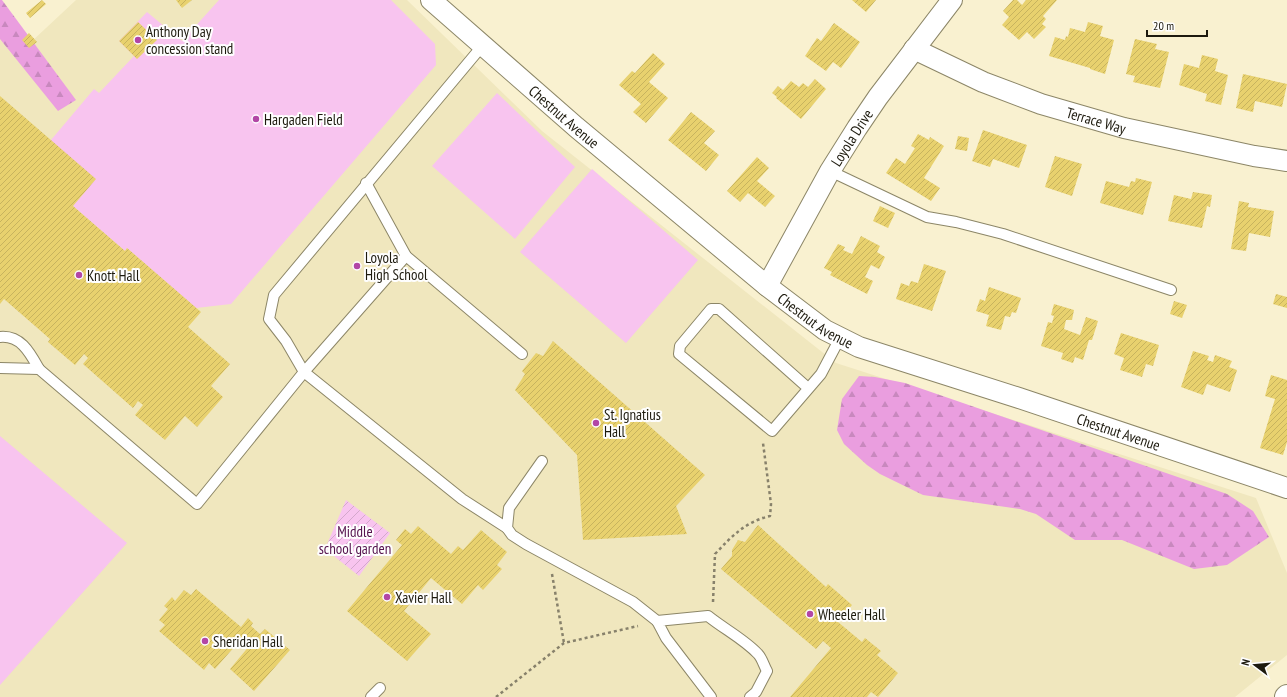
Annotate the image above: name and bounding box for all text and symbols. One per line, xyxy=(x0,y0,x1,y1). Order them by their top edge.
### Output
scale bar xyxy=(1147,12,1207,38)
text: 20 m xyxy=(1153,18,1174,33)
place label: Anthony Day concession stand xyxy=(146,22,233,58)
marker: Anthony Day concession stand xyxy=(133,35,143,45)
street label: Chestnut Avenue xyxy=(525,81,603,152)
street label: Terrace Way xyxy=(1064,102,1129,138)
street label: Loyola Drive xyxy=(826,105,877,169)
place label: Hargaden Field xyxy=(264,110,343,129)
marker: Hargaden Field xyxy=(251,114,261,124)
place label: Loyola High School xyxy=(365,248,428,284)
marker: Loyola High School xyxy=(352,261,362,271)
place label: Knott Hall xyxy=(87,266,140,285)
marker: Knott Hall xyxy=(74,270,84,280)
street label: Chestnut Avenue xyxy=(774,288,856,352)
place label: St. Ignatius Hall xyxy=(604,405,661,441)
street label: Chestnut Avenue xyxy=(1074,409,1163,454)
marker: St. Ignatius Hall xyxy=(591,418,601,428)
park label: Middle school garden xyxy=(319,522,391,558)
place label: Xavier Hall xyxy=(395,588,452,607)
marker: Xavier Hall xyxy=(382,592,392,602)
place label: Wheeler Hall xyxy=(818,605,885,624)
marker: Wheeler Hall xyxy=(805,609,815,619)
place label: Sheridan Hall xyxy=(213,632,283,651)
marker: Sheridan Hall xyxy=(200,636,210,646)
north arrow xyxy=(1235,645,1275,685)
text: N xyxy=(1238,657,1253,667)

